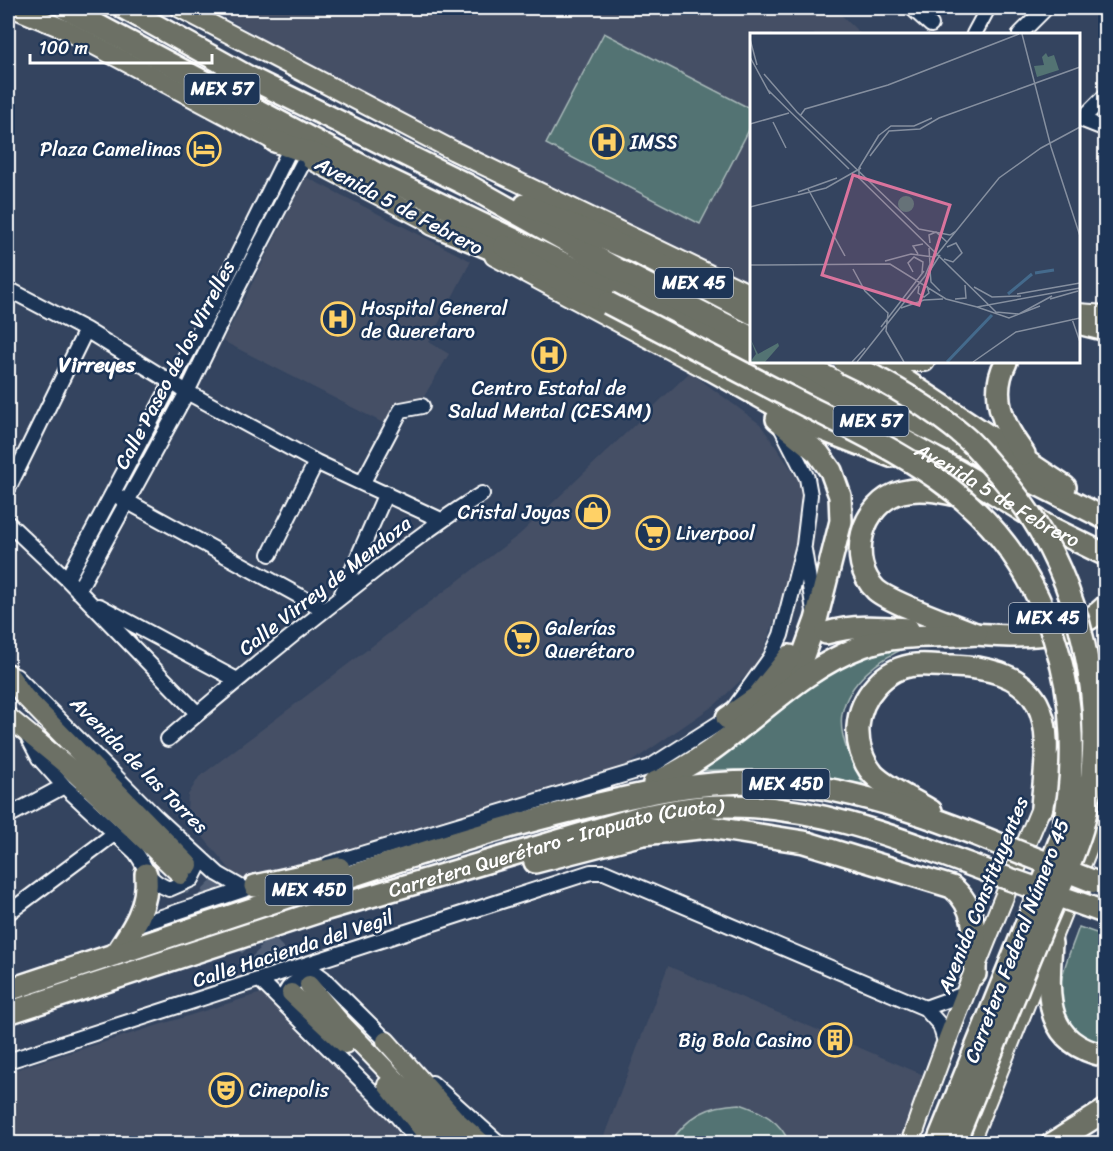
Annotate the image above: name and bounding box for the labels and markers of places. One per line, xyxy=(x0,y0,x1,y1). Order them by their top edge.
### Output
hospital icon: IMSS xyxy=(589,124,625,160)
place label: IMSS xyxy=(629,125,678,160)
hotel icon: Plaza Camelinas xyxy=(186,131,222,167)
place label: Plaza Camelinas xyxy=(40,132,182,167)
place label: Hospital General de Queretaro xyxy=(361,291,509,349)
hospital icon: Hospital General de Queretaro xyxy=(320,301,356,337)
hospital icon: Centro Estatal de Salud Mental (CESAM) xyxy=(531,337,567,373)
place label: Centro Estatal de Salud Mental (CESAM) xyxy=(448,371,651,429)
shop icon: Cristal Joyas xyxy=(575,494,611,530)
place label: Cristal Joyas xyxy=(458,495,571,530)
supermarket icon: Liverpool xyxy=(635,515,671,551)
place label: Liverpool xyxy=(676,516,756,551)
place label: Galerías Querétaro xyxy=(545,611,635,669)
supermarket icon: Galerías Querétaro xyxy=(504,621,540,657)
building icon: Big Bola Casino xyxy=(817,1022,853,1058)
place label: Big Bola Casino xyxy=(678,1023,812,1058)
theatre icon: Cinepolis xyxy=(208,1072,244,1108)
place label: Cinepolis xyxy=(249,1073,330,1108)

